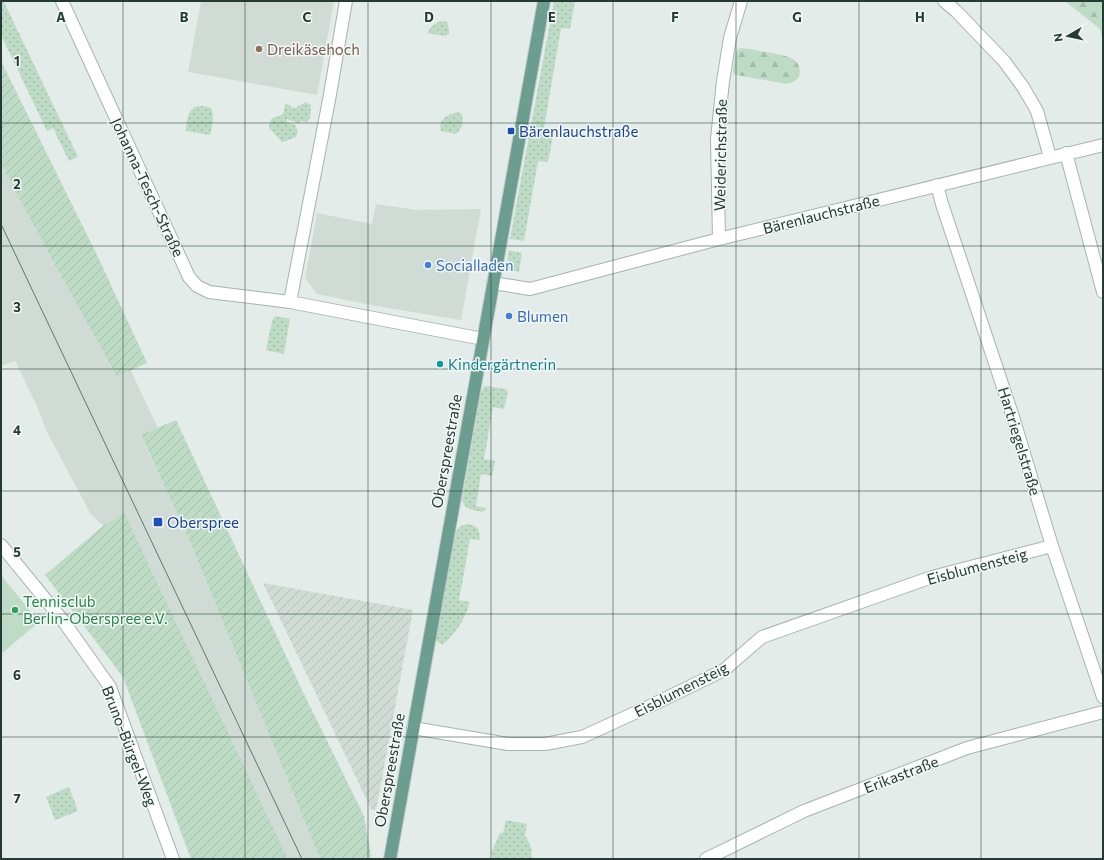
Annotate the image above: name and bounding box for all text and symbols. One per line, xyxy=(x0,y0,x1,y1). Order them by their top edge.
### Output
text: A xyxy=(56,9,66,25)
text: B xyxy=(180,9,189,25)
text: C xyxy=(303,9,312,25)
text: D xyxy=(424,9,434,25)
text: E xyxy=(548,9,556,25)
text: F xyxy=(671,9,679,25)
text: G xyxy=(792,9,802,25)
text: H xyxy=(915,9,925,25)
north arrow xyxy=(1048,16,1088,56)
text: N xyxy=(1051,33,1065,43)
place label: Dreikäsehoch xyxy=(267,40,360,58)
marker: Dreikäsehoch xyxy=(254,44,264,54)
text: 1 xyxy=(14,53,20,69)
street label: Weiderichstraße xyxy=(710,99,730,211)
street label: Johanna-Tesch-Straße xyxy=(108,115,188,259)
place label: Bärenlauchstraße xyxy=(519,122,638,140)
marker: Bärenlauchstraße xyxy=(506,126,516,136)
text: 2 xyxy=(13,176,21,192)
street label: Bärenlauchstraße xyxy=(761,191,881,237)
place label: Socialladen xyxy=(436,256,514,274)
marker: Socialladen xyxy=(423,260,433,270)
text: 3 xyxy=(13,299,21,315)
place label: Blumen xyxy=(517,307,568,325)
marker: Blumen xyxy=(504,311,514,321)
place label: Kindergärtnerin xyxy=(448,355,556,373)
marker: Kindergärtnerin xyxy=(435,359,445,369)
street label: Hartriegelstraße xyxy=(995,385,1045,497)
street label: Oberspreestraße xyxy=(427,392,465,510)
text: 4 xyxy=(13,422,21,438)
place label: Oberspree xyxy=(167,513,239,531)
marker: Oberspree xyxy=(152,516,164,528)
text: 5 xyxy=(13,544,21,560)
street label: Eisblumensteig xyxy=(925,544,1029,588)
place label: Tennisclub Berlin-Oberspree e.V. xyxy=(23,592,167,627)
marker: Tennisclub Berlin-Oberspree e.V. xyxy=(10,605,20,615)
street label: Eisblumensteig xyxy=(631,658,731,720)
text: 6 xyxy=(13,667,21,683)
street label: Bruno-Bürgel-Weg xyxy=(99,683,161,809)
street label: Oberspreestraße xyxy=(370,711,408,829)
street label: Erikastraße xyxy=(861,752,941,796)
text: 7 xyxy=(13,790,21,806)

